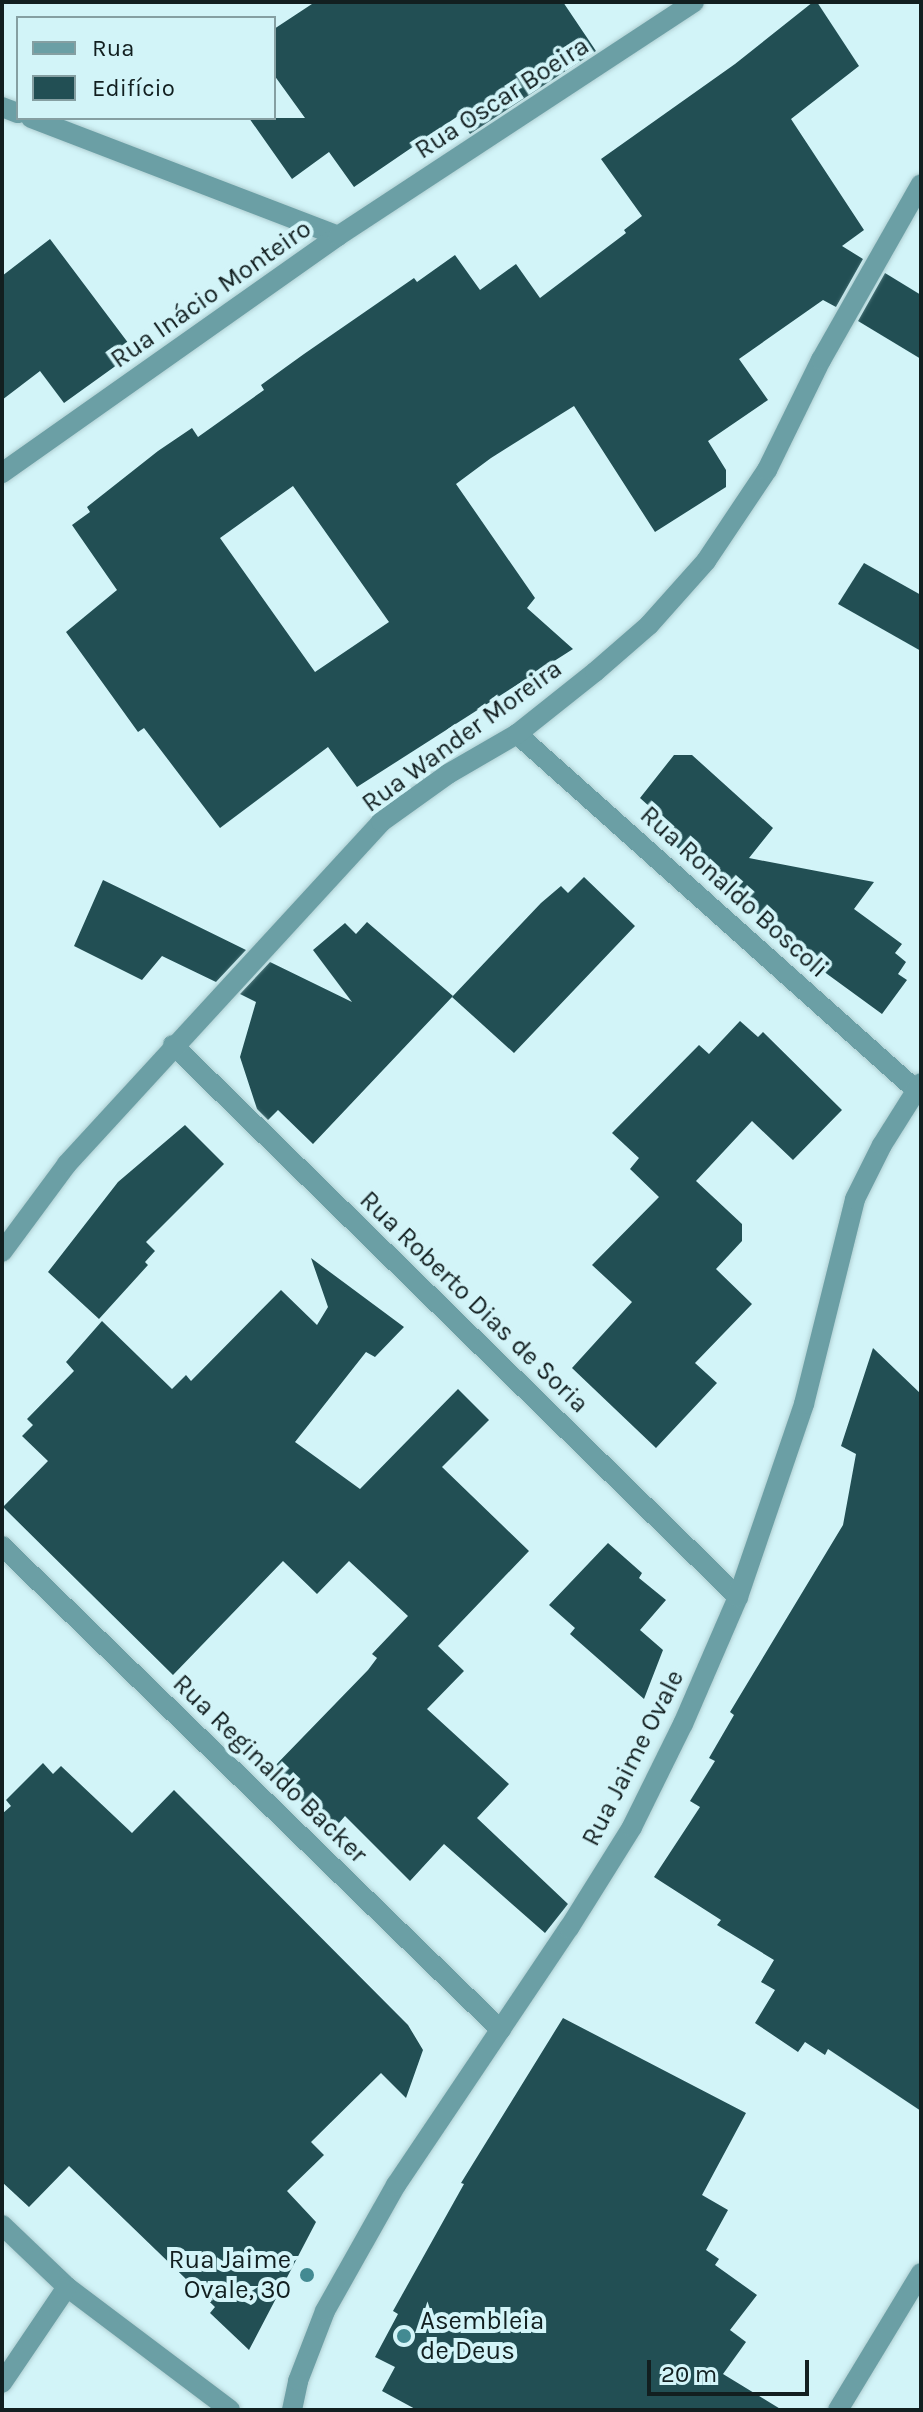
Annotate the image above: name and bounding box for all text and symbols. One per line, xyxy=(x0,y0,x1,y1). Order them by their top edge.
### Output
legend xyxy=(16,16,276,120)
street label: Rua Oscar Boeira xyxy=(409,30,595,166)
text: Rua xyxy=(92,34,134,62)
text: Edifício xyxy=(92,74,175,102)
street label: Rua Inácio Monteiro xyxy=(105,213,317,375)
street label: Rua Wander Moreira xyxy=(356,653,568,819)
street label: Rua Ronaldo Boscoli xyxy=(634,799,834,985)
street label: Rua Roberto Dias de Soria xyxy=(353,1185,595,1419)
street label: Rua Jaime Ovale xyxy=(575,1665,691,1851)
street label: Rua Reginaldo Backer xyxy=(166,1668,374,1870)
place label: Rua Jaime Ovale, 30 xyxy=(169,2244,291,2306)
marker: Rua Jaime Ovale, 30 xyxy=(298,2266,316,2284)
place label: Asembleia de Deus xyxy=(420,2305,544,2366)
marker: Asembleia de Deus xyxy=(395,2327,413,2345)
scale bar xyxy=(651,2344,813,2394)
text: 20 m xyxy=(661,2360,717,2388)

